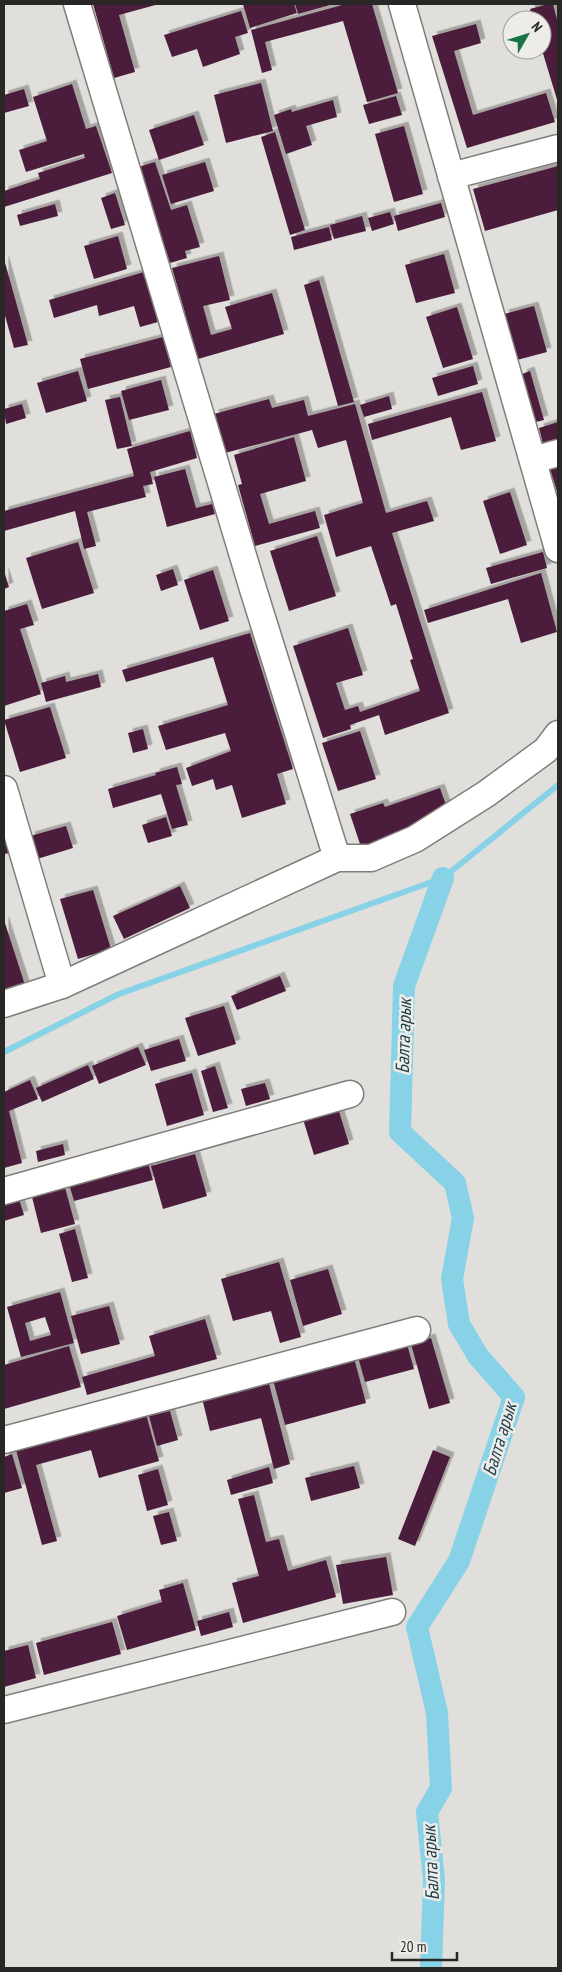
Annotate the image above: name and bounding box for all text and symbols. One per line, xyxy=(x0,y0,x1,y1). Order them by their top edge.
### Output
north arrow xyxy=(502,10,552,60)
text: N xyxy=(528,18,546,35)
water label: Балта арык xyxy=(390,995,416,1074)
water label: Балта арык xyxy=(477,1397,522,1478)
water label: Балта арык xyxy=(416,1822,444,1901)
scale bar xyxy=(392,1930,457,1962)
text: 20 m xyxy=(400,1937,426,1956)

